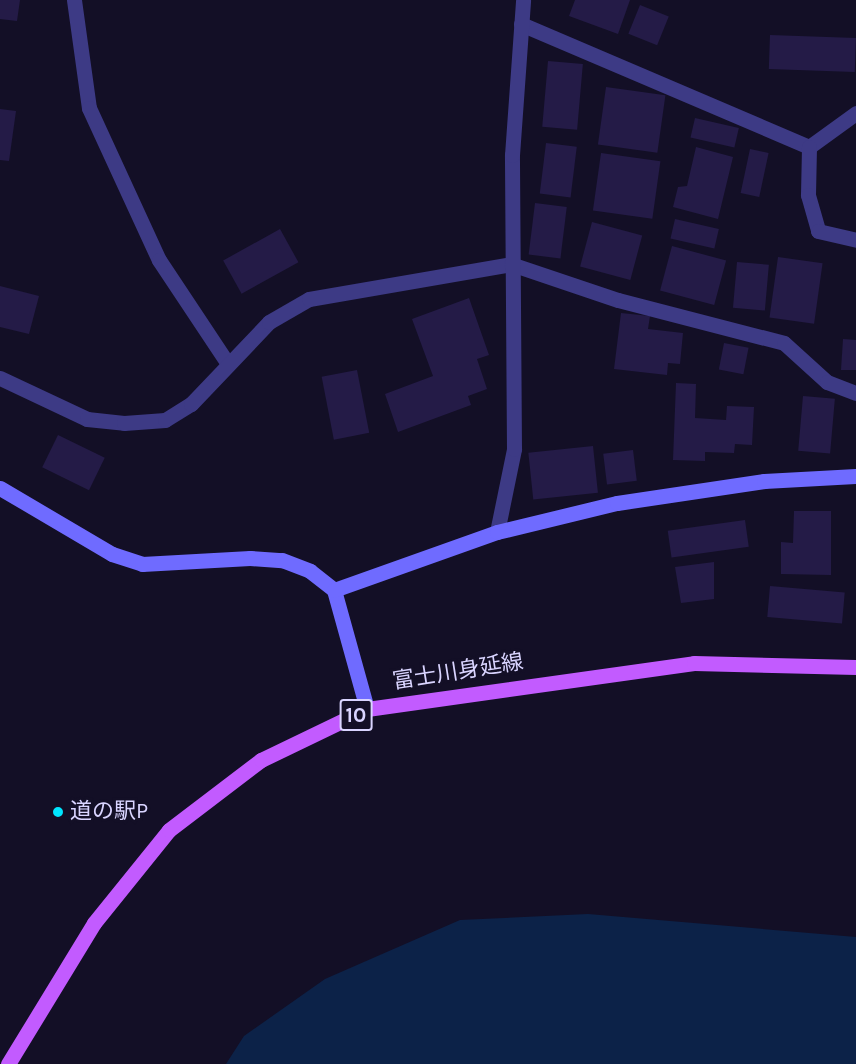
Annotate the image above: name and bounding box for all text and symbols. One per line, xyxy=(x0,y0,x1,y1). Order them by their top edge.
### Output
street label: 富士川身延線 xyxy=(391,649,525,695)
road number: 10 xyxy=(340,697,372,733)
place label: 道の駅P xyxy=(70,799,148,825)
marker: 道の駅P xyxy=(51,805,65,819)

